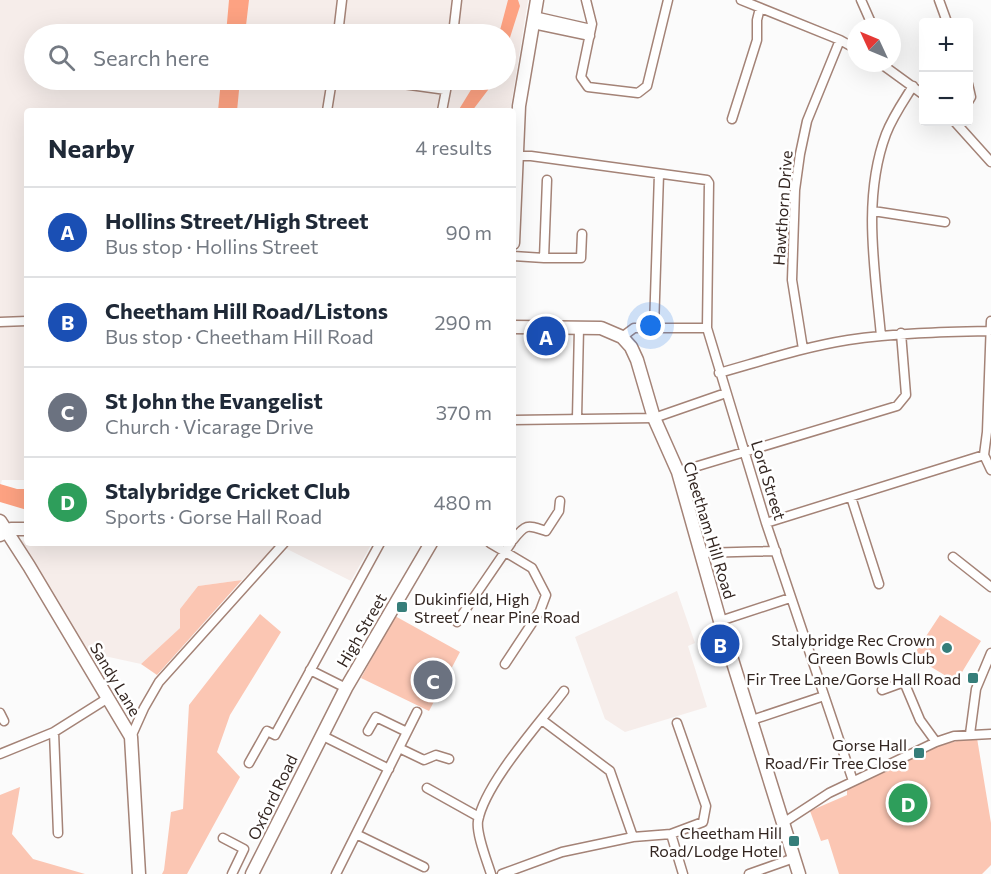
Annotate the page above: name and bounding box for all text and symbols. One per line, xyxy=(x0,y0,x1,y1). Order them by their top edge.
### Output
north arrow xyxy=(847,18,901,72)
map controls xyxy=(919,18,973,126)
button: + xyxy=(919,18,973,72)
search box xyxy=(24,24,516,90)
icon: search xyxy=(45,41,78,74)
text: Search here xyxy=(93,44,209,71)
button: − xyxy=(919,72,973,126)
text: Nearby xyxy=(48,132,135,163)
text: 4 results xyxy=(415,135,492,159)
street label: Hawthorn Drive xyxy=(768,150,796,266)
text: Hollins Street/High Street xyxy=(105,207,368,234)
text: A xyxy=(60,220,75,244)
text: 90 m xyxy=(446,220,492,244)
text: Bus stop · Hollins Street xyxy=(105,234,318,258)
text: Cheetham Hill Road/Listons xyxy=(105,297,388,324)
text: B xyxy=(61,310,74,334)
text: 290 m xyxy=(434,310,492,334)
your location xyxy=(636,311,665,340)
pin: A xyxy=(526,314,566,358)
text: Bus stop · Cheetham Hill Road xyxy=(105,324,374,348)
text: St John the Evangelist xyxy=(105,387,323,414)
text: C xyxy=(61,400,74,424)
text: 370 m xyxy=(436,400,492,424)
text: Church · Vicarage Drive xyxy=(105,414,314,438)
street label: Lord Street xyxy=(748,438,790,523)
street label: Cheetham Hill Road xyxy=(680,459,740,601)
text: Stalybridge Cricket Club xyxy=(105,477,350,504)
text: D xyxy=(60,490,75,514)
text: 480 m xyxy=(434,490,492,514)
text: Sports · Gorse Hall Road xyxy=(105,504,322,528)
street label: High Street xyxy=(332,589,390,670)
place label: Dukinfield, High Street / near Pine Road xyxy=(414,589,580,626)
marker: Dukinfield, High Street / near Pine Road xyxy=(395,600,409,614)
pin: B xyxy=(700,622,740,666)
place label: Stalybridge Rec Crown Green Bowls Club xyxy=(771,630,935,667)
street label: Sandy Lane xyxy=(87,639,145,719)
marker: Stalybridge Rec Crown Green Bowls Club xyxy=(940,641,954,655)
pin: C xyxy=(414,658,452,702)
place label: Fir Tree Lane/Gorse Hall Road xyxy=(746,669,961,688)
marker: Fir Tree Lane/Gorse Hall Road xyxy=(966,671,980,685)
place label: Gorse Hall Road/Fir Tree Close xyxy=(765,735,907,772)
marker: Gorse Hall Road/Fir Tree Close xyxy=(912,746,926,760)
street label: Oxford Road xyxy=(243,751,301,843)
pin: D xyxy=(888,780,928,826)
place label: Cheetham Hill Road/Lodge Hotel xyxy=(649,823,782,860)
marker: Cheetham Hill Road/Lodge Hotel xyxy=(787,834,801,848)

